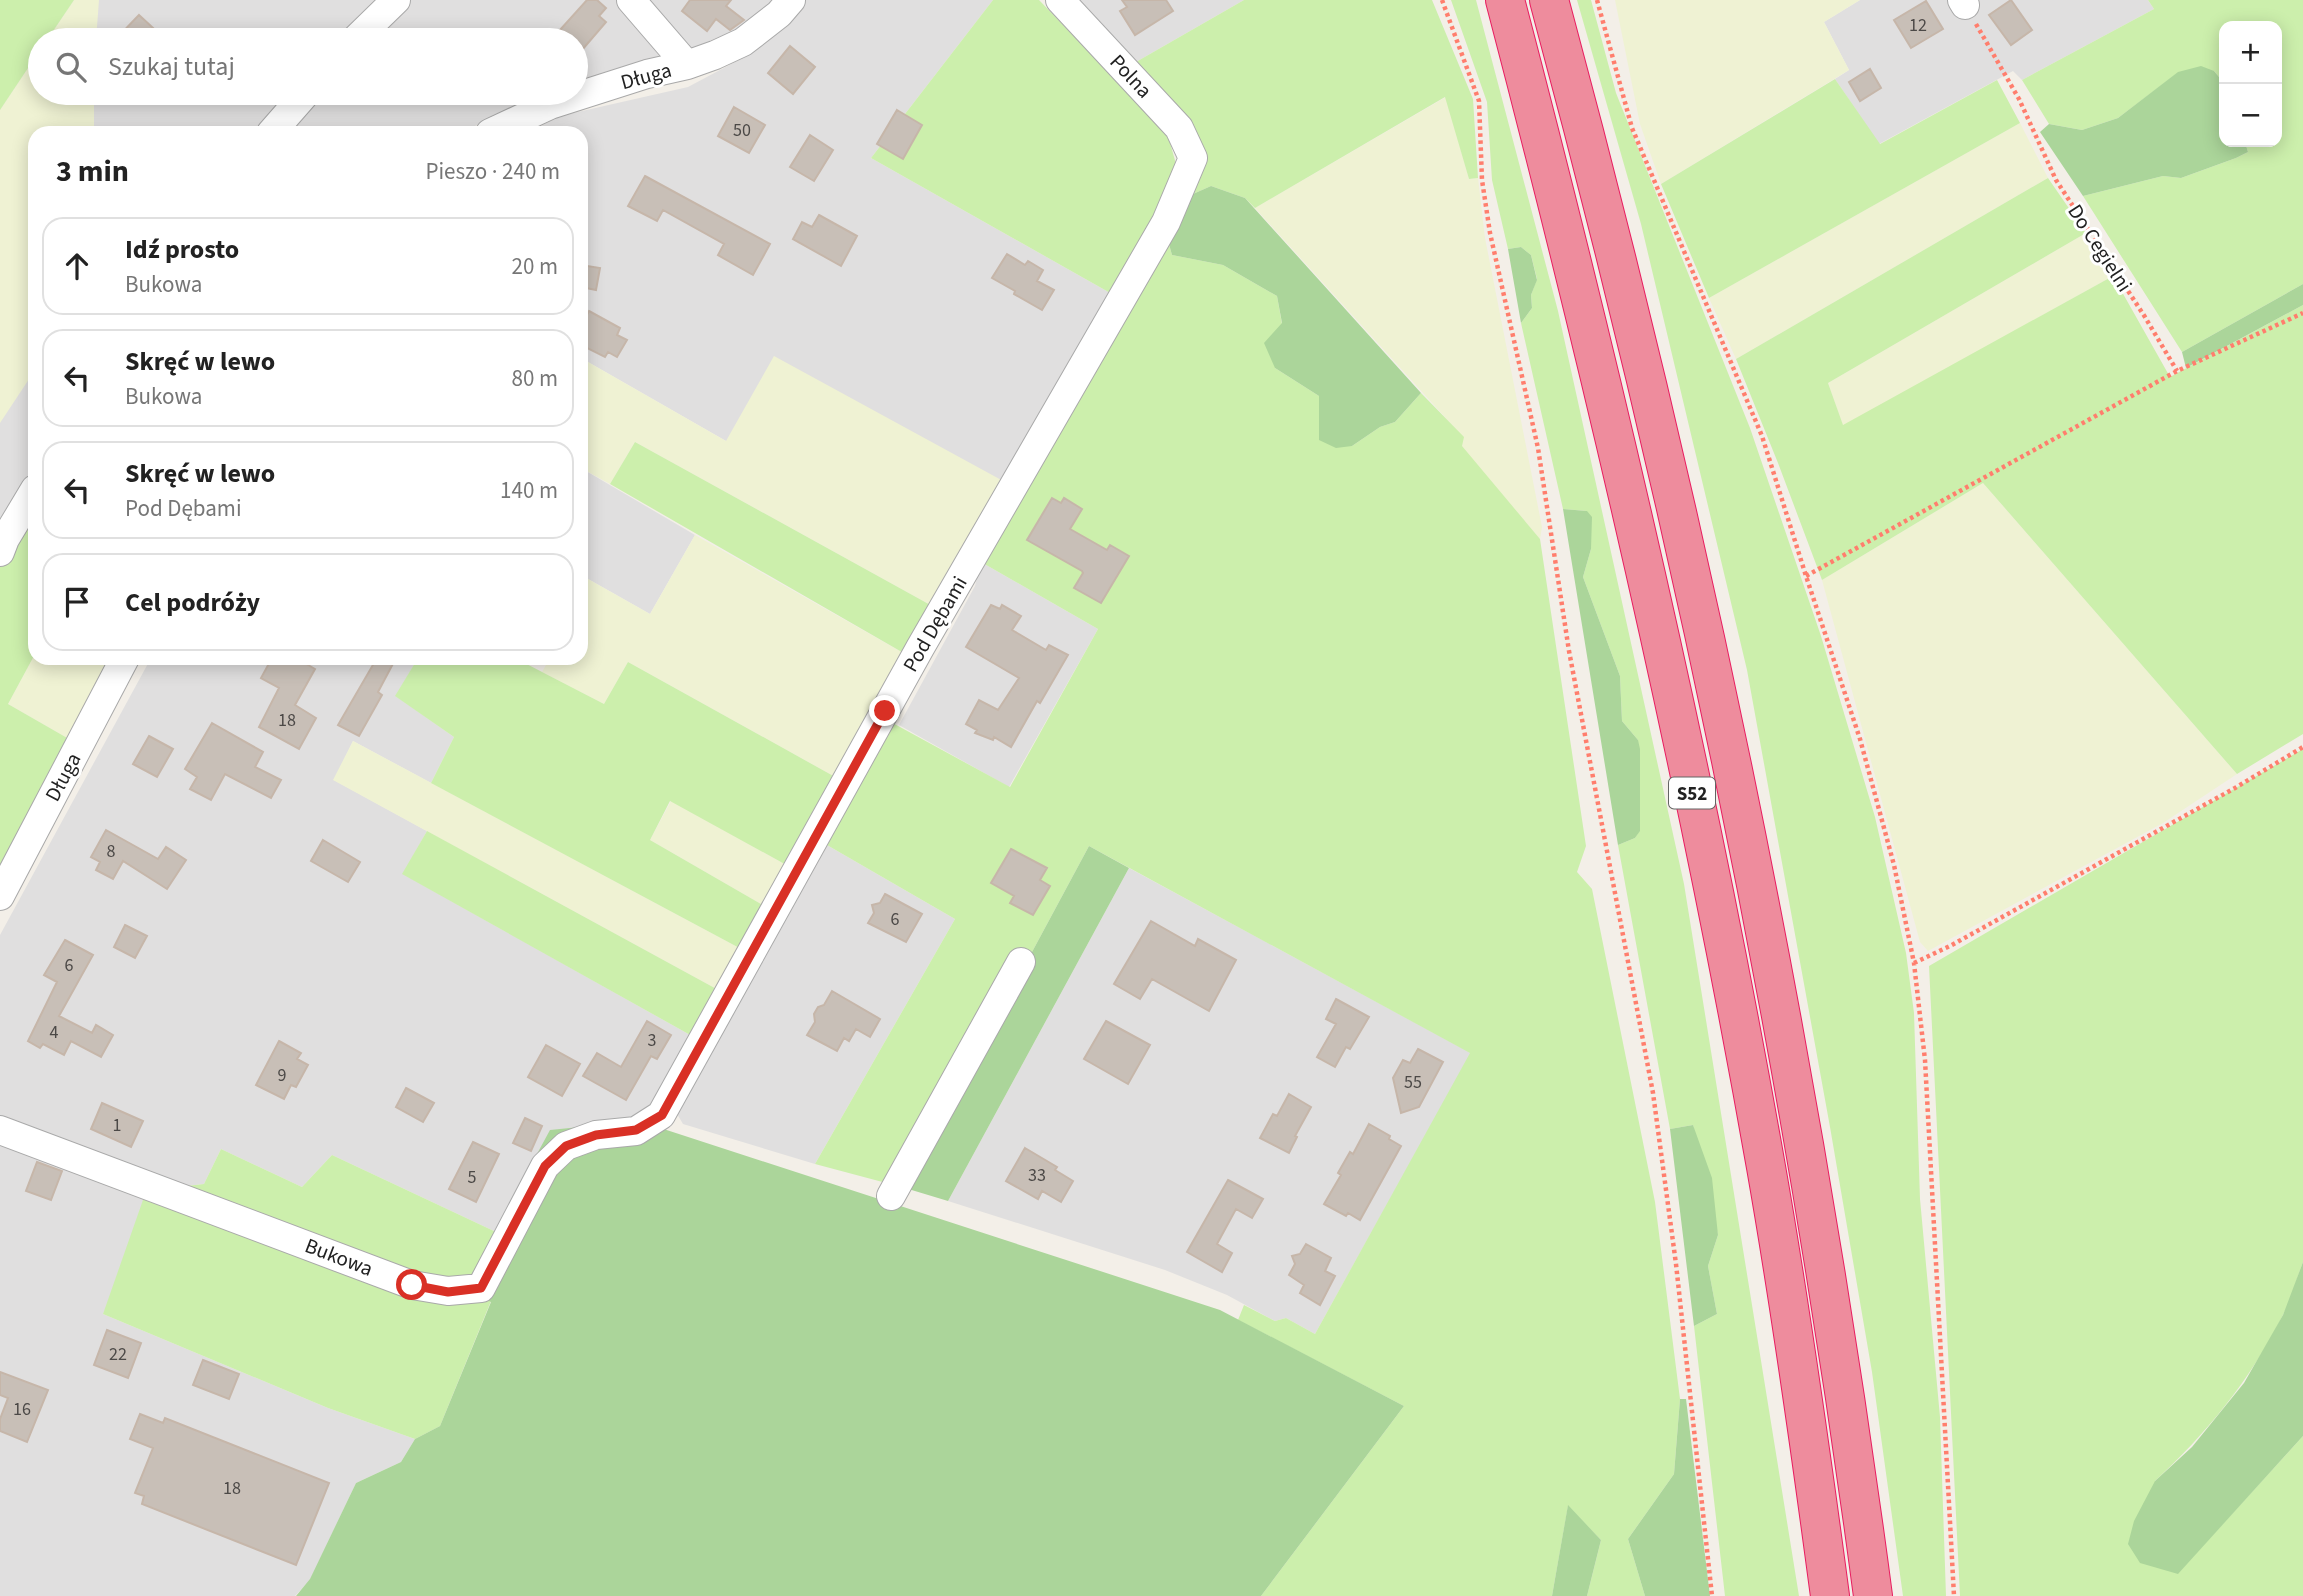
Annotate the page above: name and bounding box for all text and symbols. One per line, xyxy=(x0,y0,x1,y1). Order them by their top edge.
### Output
house number: 12 xyxy=(1909,13,1927,38)
map controls xyxy=(2219,21,2282,147)
button: + xyxy=(2219,21,2282,84)
search box xyxy=(28,28,588,105)
street label: Polna xyxy=(1103,47,1159,105)
icon: search xyxy=(52,48,90,86)
text: Szukaj tutaj xyxy=(108,48,235,85)
street label: Długa xyxy=(617,55,675,97)
button: − xyxy=(2219,84,2282,147)
house number: 50 xyxy=(733,118,751,143)
text: 3 min xyxy=(56,150,129,193)
text: Pieszo · 240 m xyxy=(425,155,560,188)
street label: Do Cegielni xyxy=(2060,198,2140,298)
text: Idź prosto xyxy=(125,231,239,268)
icon: ahead xyxy=(58,247,96,285)
text: 20 m xyxy=(511,250,558,283)
text: Bukowa xyxy=(125,268,202,301)
text: Skręć w lewo xyxy=(125,343,275,380)
icon: left xyxy=(58,359,96,397)
text: 80 m xyxy=(511,362,558,395)
text: Bukowa xyxy=(125,380,202,413)
text: Skręć w lewo xyxy=(125,455,275,492)
icon: left xyxy=(58,471,96,509)
text: 140 m xyxy=(500,474,558,507)
text: Pod Dębami xyxy=(125,492,242,525)
street label: Pod Dębami xyxy=(895,570,975,678)
icon: arrive xyxy=(58,583,96,621)
text: Cel podróży xyxy=(125,584,260,621)
route end xyxy=(869,695,900,726)
house number: 18 xyxy=(278,708,296,733)
street label: Długa xyxy=(38,747,88,807)
road number: S52 xyxy=(1669,778,1715,808)
house number: 8 xyxy=(107,839,116,864)
house number: 6 xyxy=(891,907,900,932)
house number: 6 xyxy=(65,953,74,978)
house number: 4 xyxy=(50,1020,59,1045)
house number: 3 xyxy=(648,1028,657,1053)
house number: 9 xyxy=(278,1063,287,1088)
house number: 55 xyxy=(1404,1070,1422,1095)
house number: 1 xyxy=(113,1113,121,1138)
house number: 33 xyxy=(1028,1163,1046,1188)
house number: 5 xyxy=(468,1165,477,1190)
street label: Bukowa xyxy=(301,1230,377,1284)
route start xyxy=(396,1269,427,1300)
house number: 22 xyxy=(109,1342,127,1367)
house number: 16 xyxy=(13,1397,31,1422)
house number: 18 xyxy=(223,1476,241,1501)

